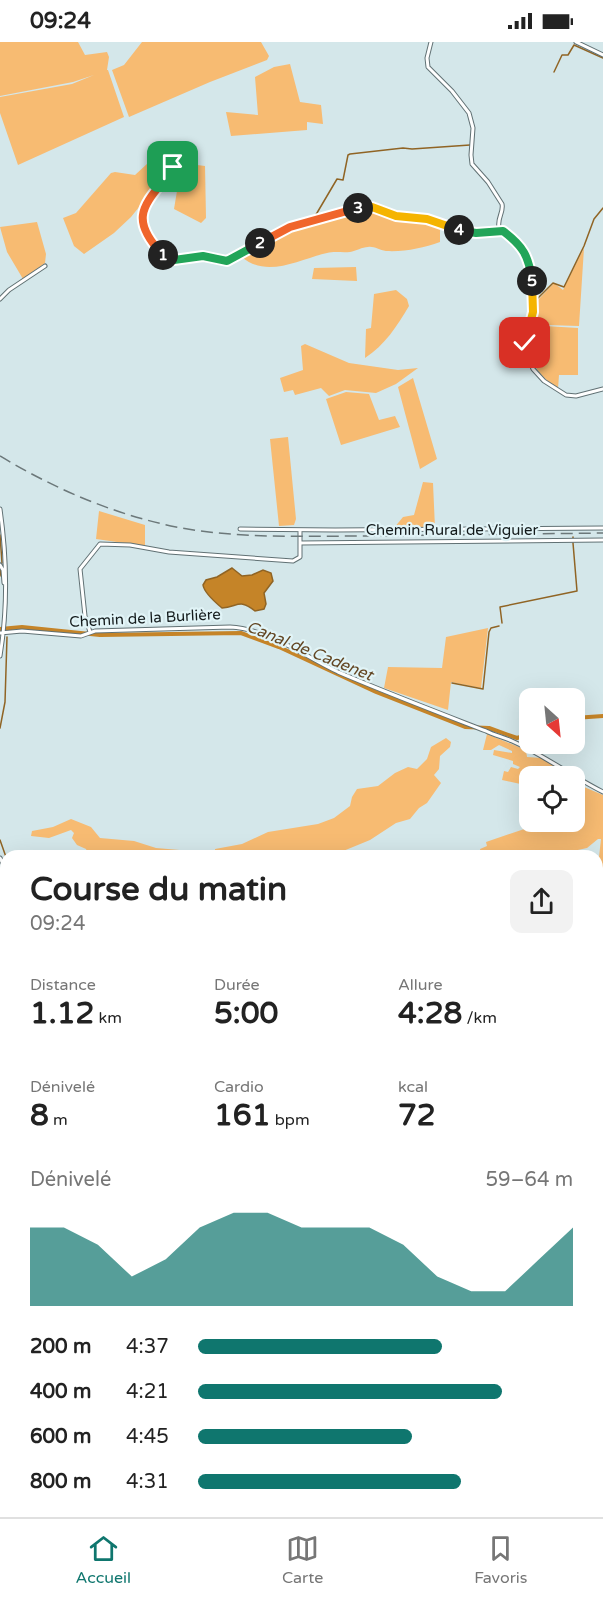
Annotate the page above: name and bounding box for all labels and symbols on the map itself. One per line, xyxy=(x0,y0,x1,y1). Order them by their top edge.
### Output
pin xyxy=(147,141,198,192)
pin: 3 xyxy=(343,193,373,223)
pin: 4 xyxy=(444,215,474,245)
pin: 2 xyxy=(245,228,275,258)
pin: 1 xyxy=(148,240,178,270)
pin: 5 xyxy=(517,266,547,296)
pin xyxy=(499,317,550,368)
street label: Chemin Rural de Viguier xyxy=(366,521,539,539)
street label: Chemin de la Burlière xyxy=(69,605,221,631)
water label: Canal de Cadenet xyxy=(244,616,377,686)
north arrow xyxy=(519,688,585,754)

